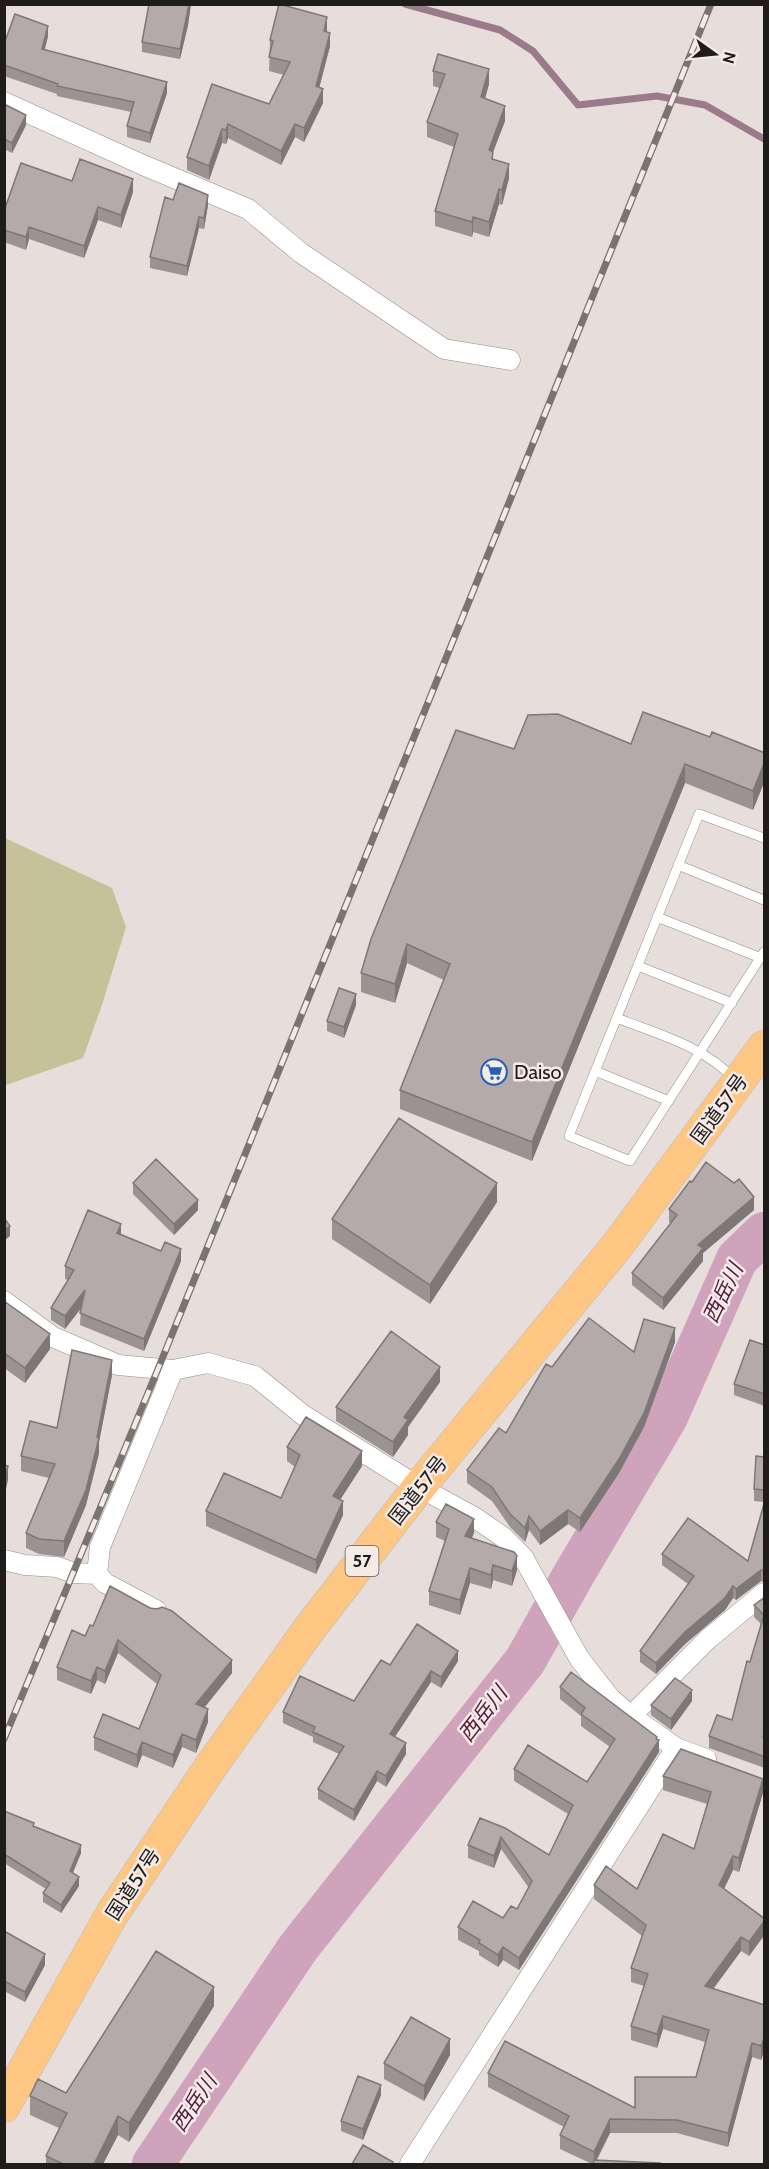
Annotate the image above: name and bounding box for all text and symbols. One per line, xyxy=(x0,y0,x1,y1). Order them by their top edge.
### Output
north arrow xyxy=(685,24,745,84)
text: N xyxy=(718,50,740,66)
supermarket icon: Daiso xyxy=(479,1057,509,1087)
place label: Daiso xyxy=(514,1060,562,1084)
street label: 国道57号 xyxy=(686,1069,752,1149)
water label: 西岳川 xyxy=(698,1257,748,1327)
street label: 国道57号 xyxy=(384,1451,452,1529)
road number: 57 xyxy=(346,1546,378,1576)
water label: 西岳川 xyxy=(453,1680,513,1746)
street label: 国道57号 xyxy=(101,1844,165,1924)
water label: 西岳川 xyxy=(166,2068,223,2136)

